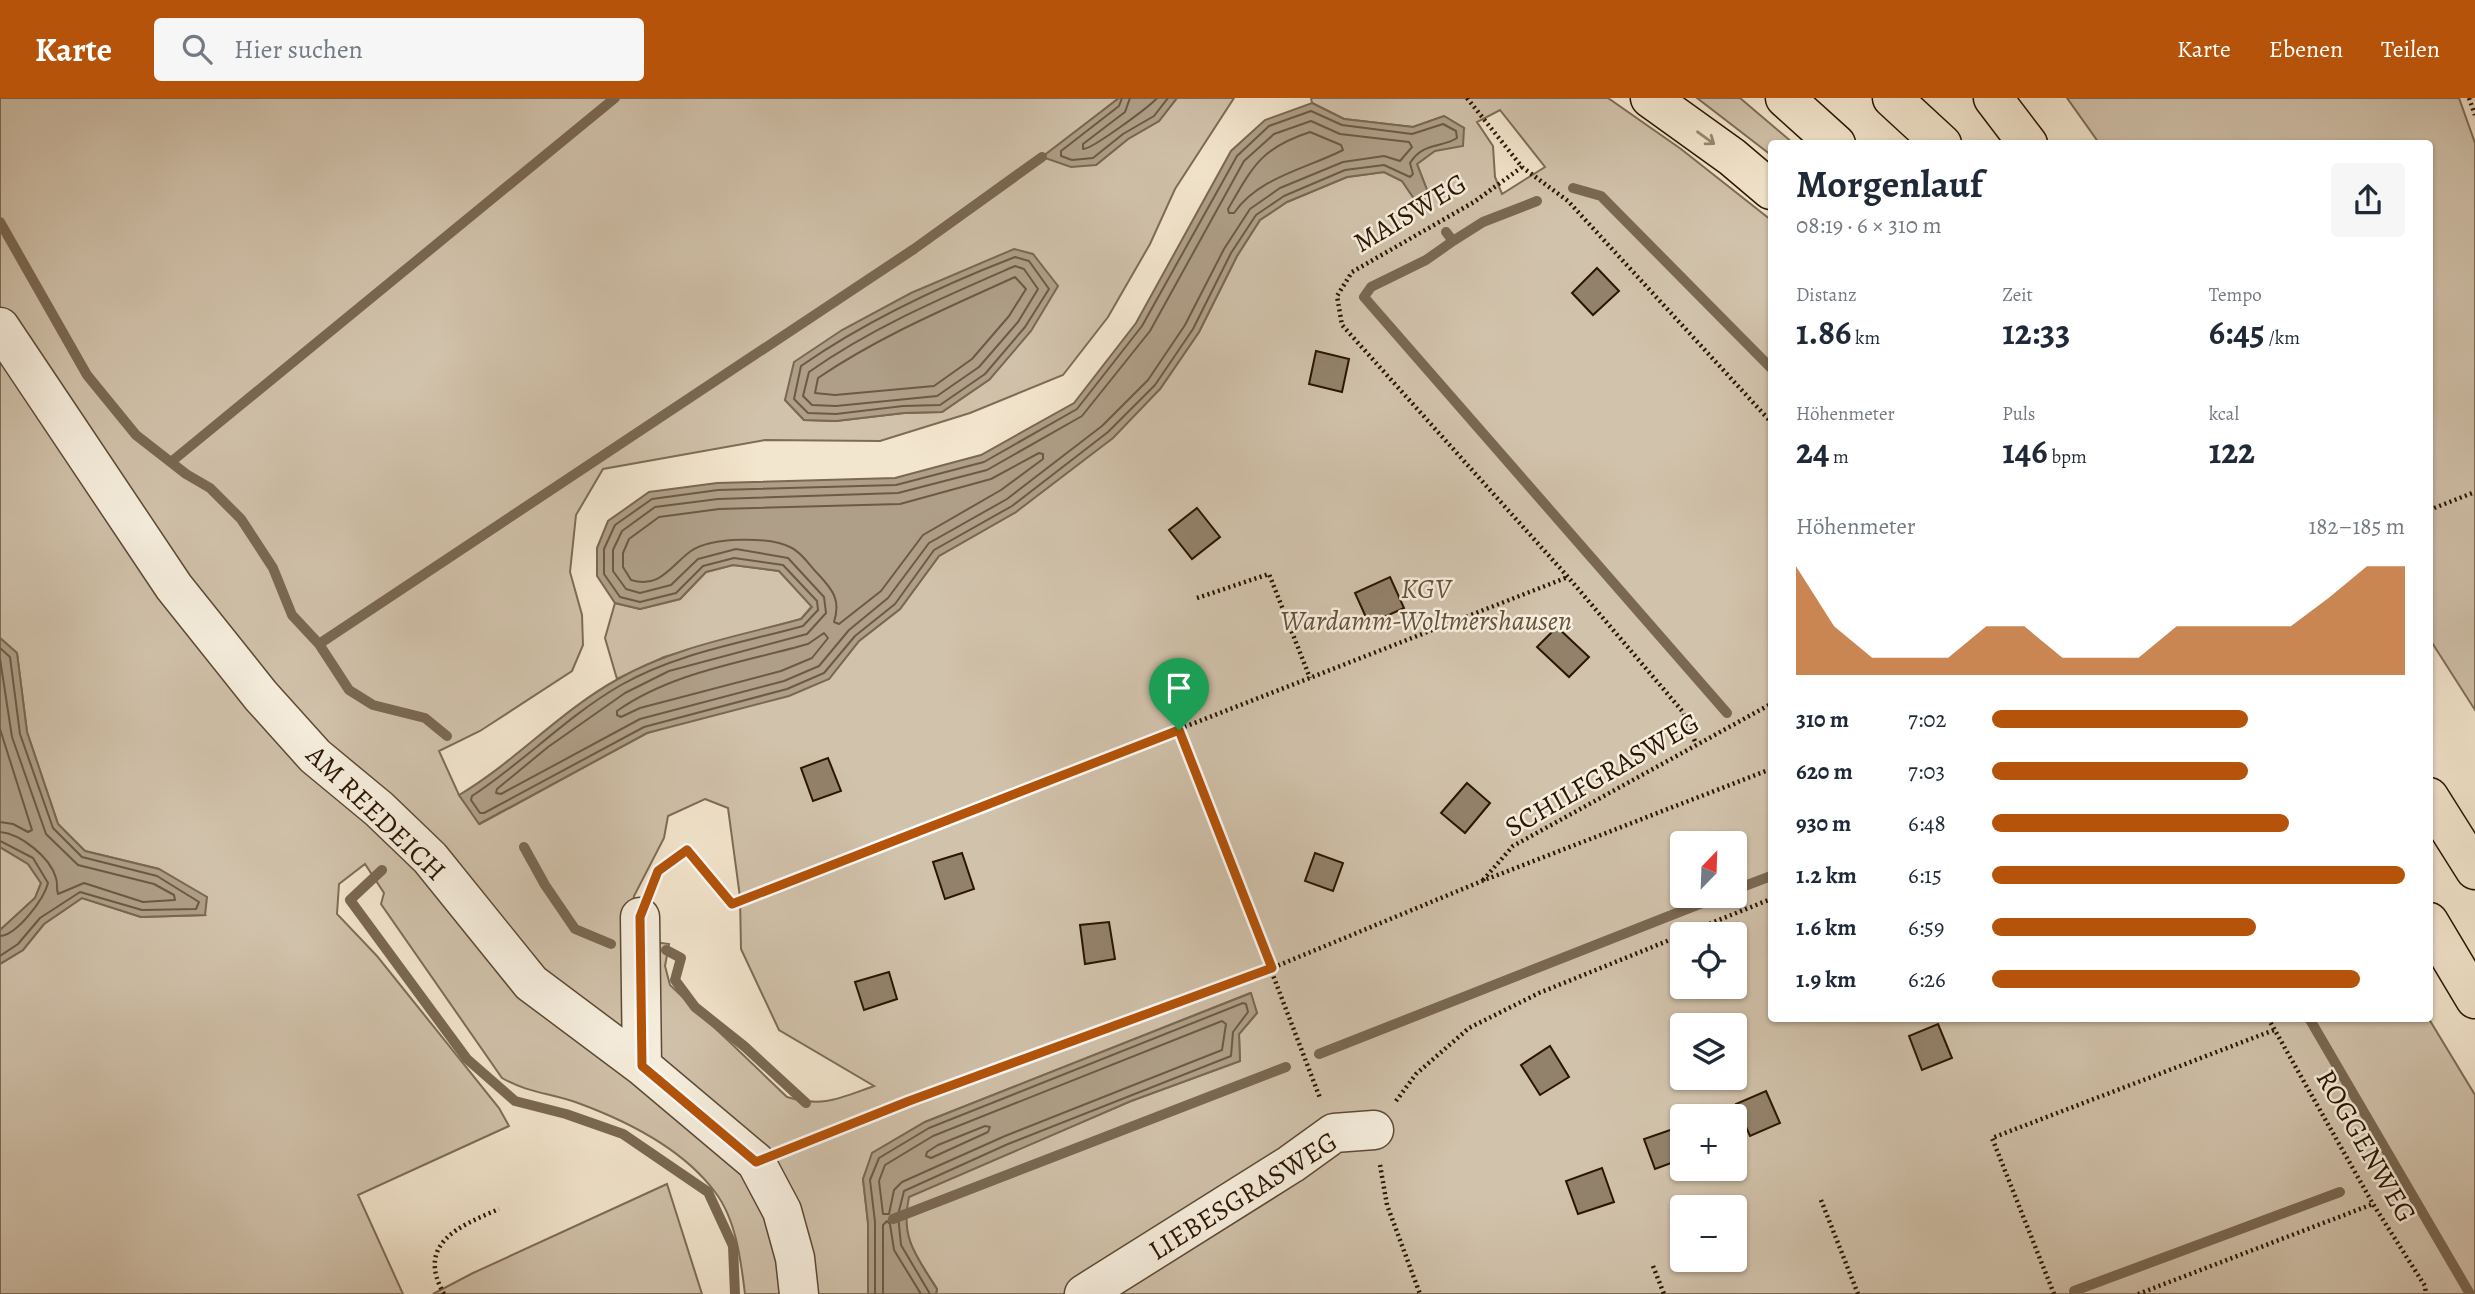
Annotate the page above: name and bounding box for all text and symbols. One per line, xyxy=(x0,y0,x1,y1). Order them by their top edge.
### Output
search box xyxy=(154,18,644,81)
text: Karte xyxy=(35,27,112,72)
icon: search xyxy=(178,30,216,68)
text: Hier suchen xyxy=(234,32,363,67)
text: Karte xyxy=(2177,33,2231,65)
text: Ebenen xyxy=(2269,33,2343,65)
text: Teilen xyxy=(2381,33,2440,65)
one-way arrow xyxy=(1696,130,1715,145)
text: Morgenlauf xyxy=(1796,158,1983,210)
button: share xyxy=(2331,163,2405,237)
street label: MAISWEG xyxy=(1346,164,1474,262)
text: 08:19 · 6 × 310 m xyxy=(1796,210,1942,241)
text: Distanz xyxy=(1796,282,1857,308)
text: Zeit xyxy=(2002,282,2033,308)
text: Tempo xyxy=(2209,282,2262,308)
text: 1.86 xyxy=(1796,308,1851,356)
text: 12:33 xyxy=(2002,308,2070,356)
text: 6:45 xyxy=(2209,308,2265,356)
text: km xyxy=(1851,325,1880,351)
text: /km xyxy=(2265,325,2300,351)
text: Höhenmeter xyxy=(1796,401,1895,427)
text: Puls xyxy=(2002,401,2035,427)
text: kcal xyxy=(2209,401,2239,427)
text: 24 xyxy=(1796,427,1829,475)
text: 146 xyxy=(2002,427,2048,475)
text: 122 xyxy=(2209,427,2255,475)
text: m xyxy=(1829,444,1849,470)
text: bpm xyxy=(2048,444,2087,470)
text: Höhenmeter xyxy=(1796,511,1916,542)
text: 182–185 m xyxy=(2308,511,2405,542)
park label: KGV Wardamm-Woltmershausen xyxy=(1280,570,1572,640)
pin xyxy=(1149,658,1209,730)
icon: arrive xyxy=(1160,669,1198,707)
street label: SCHILFGRASWEG xyxy=(1498,704,1706,846)
text: 310 m xyxy=(1796,704,1849,735)
text: 7:02 xyxy=(1908,704,1946,735)
street label: AM REEDEICH xyxy=(297,736,454,889)
text: 620 m xyxy=(1796,756,1853,787)
text: 7:03 xyxy=(1908,756,1945,787)
text: 930 m xyxy=(1796,808,1851,839)
text: 6:48 xyxy=(1908,808,1946,839)
north arrow xyxy=(1670,831,1746,908)
map controls xyxy=(1670,831,1747,1272)
text: 1.2 km xyxy=(1796,860,1857,891)
text: 6:15 xyxy=(1908,860,1942,891)
text: 1.6 km xyxy=(1796,912,1856,943)
text: 6:59 xyxy=(1908,912,1944,943)
button: locate xyxy=(1670,922,1747,999)
text: 1.9 km xyxy=(1796,964,1856,995)
text: 6:26 xyxy=(1908,964,1946,995)
button: layers xyxy=(1670,1013,1747,1090)
street label: ROGGENWEG xyxy=(2307,1062,2425,1230)
button: + xyxy=(1670,1104,1747,1181)
street label: LIEBESGRASWEG xyxy=(1141,1123,1345,1269)
button: − xyxy=(1670,1195,1747,1272)

